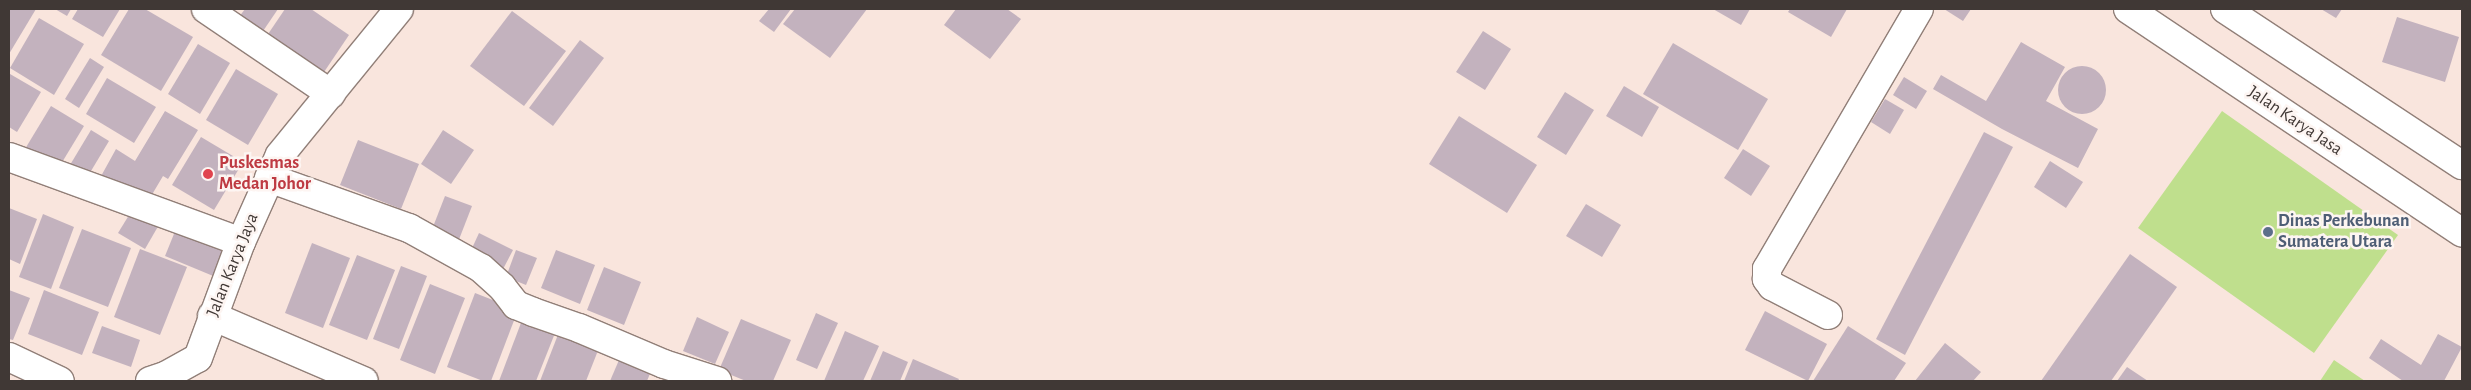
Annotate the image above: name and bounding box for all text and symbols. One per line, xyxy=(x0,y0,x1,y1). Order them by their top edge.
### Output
street label: Jalan Karya Jasa xyxy=(2244,81,2346,161)
place label: Puskesmas Medan Johor xyxy=(219,153,311,195)
marker: Puskesmas Medan Johor xyxy=(201,167,215,181)
street label: Jalan Karya Jaya xyxy=(202,210,264,320)
place label: Dinas Perkebunan Sumatera Utara xyxy=(2278,211,2410,253)
marker: Dinas Perkebunan Sumatera Utara xyxy=(2262,226,2274,238)

